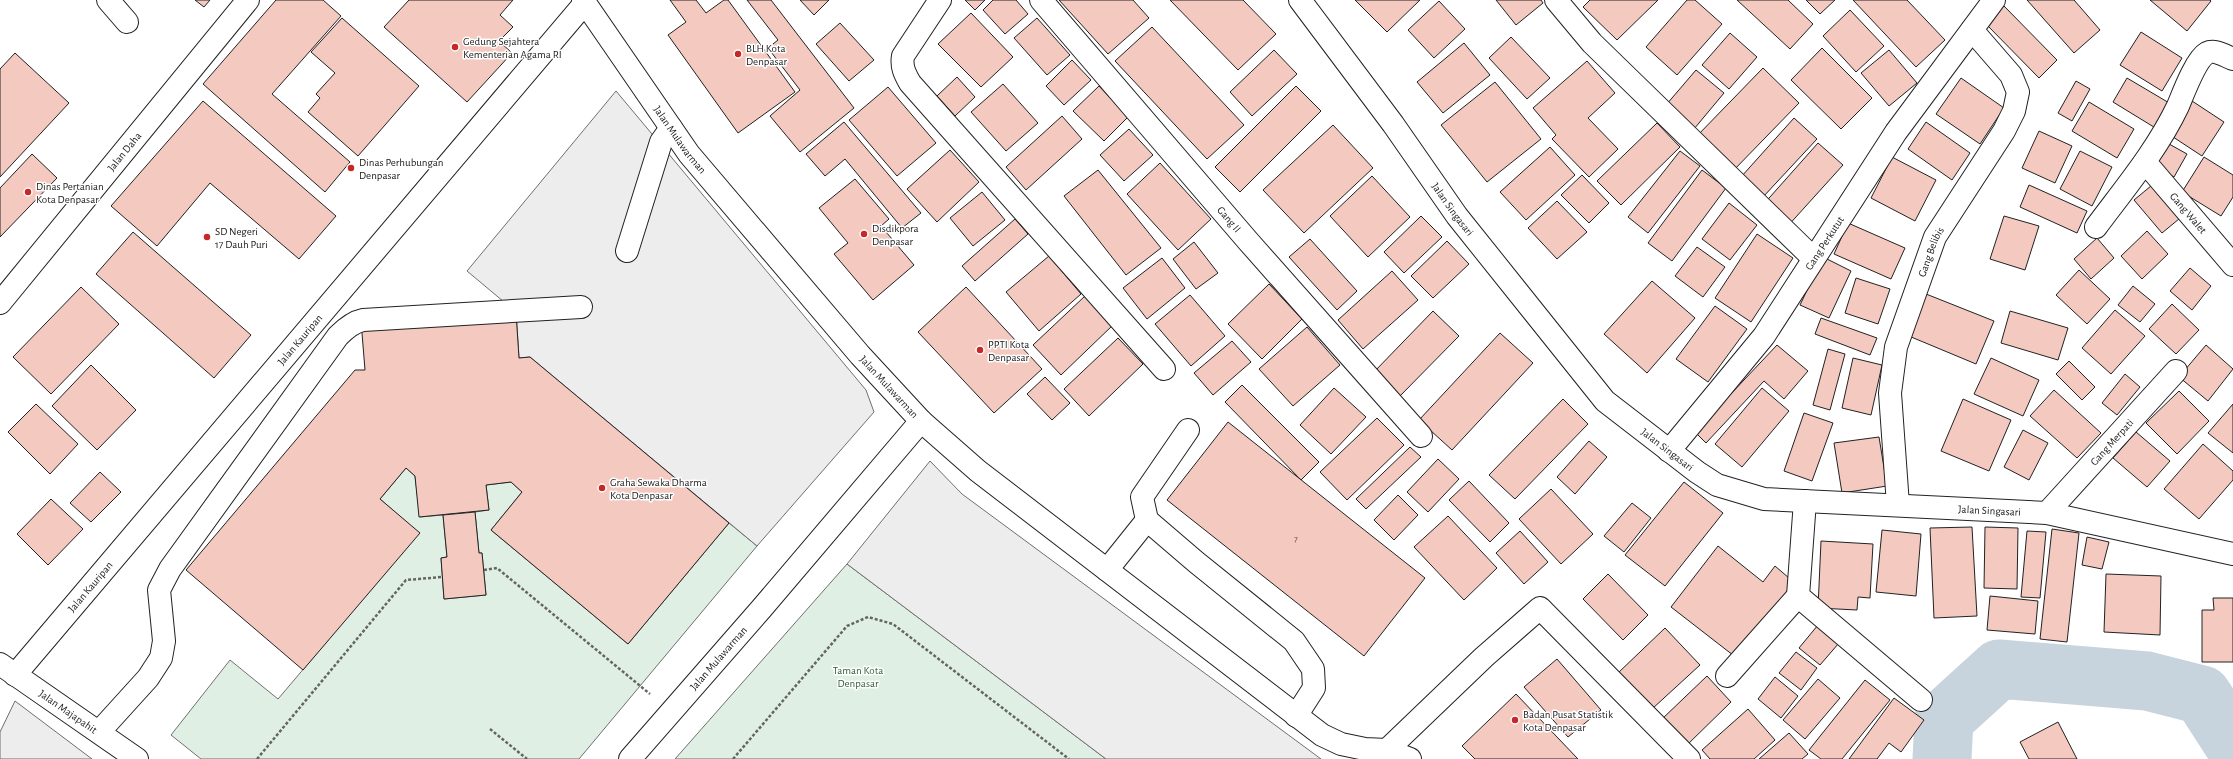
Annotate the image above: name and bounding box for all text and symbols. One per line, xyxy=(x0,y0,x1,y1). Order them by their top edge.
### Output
place label: Gedung Sejahtera Kementerian Agama RI xyxy=(463,36,562,60)
marker: Gedung Sejahtera Kementerian Agama RI xyxy=(450,42,460,52)
place label: BLH Kota Denpasar xyxy=(746,43,788,67)
marker: BLH Kota Denpasar xyxy=(733,49,743,59)
street label: Jalan Mulawarman xyxy=(652,104,708,175)
street label: Jalan Daha xyxy=(105,130,143,173)
place label: Dinas Perhubungan Denpasar xyxy=(359,157,443,181)
marker: Dinas Perhubungan Denpasar xyxy=(346,163,356,173)
place label: Dinas Pertanian Kota Denpasar xyxy=(36,181,104,205)
street label: Jalan Singasari xyxy=(1430,181,1476,238)
marker: Dinas Pertanian Kota Denpasar xyxy=(23,187,33,197)
street label: Gang Walet xyxy=(2168,190,2209,236)
street label: Gang II xyxy=(1215,204,1243,234)
street label: Gang Perkutut xyxy=(1803,214,1846,272)
place label: Disdikpora Denpasar xyxy=(872,223,919,247)
street label: Gang Belibis xyxy=(1916,225,1946,278)
place label: SD Negeri 17 Dauh Puri xyxy=(215,226,268,250)
marker: Disdikpora Denpasar xyxy=(859,229,869,239)
marker: SD Negeri 17 Dauh Puri xyxy=(202,232,212,242)
street label: Jalan Kauripan xyxy=(275,312,324,367)
place label: PPTI Kota Denpasar xyxy=(988,339,1030,363)
marker: PPTI Kota Denpasar xyxy=(975,345,985,355)
street label: Jalan Mulawarman xyxy=(858,353,921,420)
street label: Gang Merpati xyxy=(2088,417,2135,467)
street label: Jalan Singasari xyxy=(1639,426,1696,473)
place label: Graha Sewaka Dharma Kota Denpasar xyxy=(610,477,707,501)
marker: Graha Sewaka Dharma Kota Denpasar xyxy=(597,483,607,493)
street label: Jalan Singasari xyxy=(1958,503,2021,517)
house number: 7 xyxy=(1294,535,1298,544)
street label: Jalan Kauripan xyxy=(66,559,114,614)
street label: Jalan Mulawarman xyxy=(688,624,749,692)
park label: Taman Kota Denpasar xyxy=(833,665,883,689)
street label: Jalan Majapahit xyxy=(37,687,100,735)
place label: Badan Pusat Statistik Kota Denpasar xyxy=(1523,709,1613,733)
marker: Badan Pusat Statistik Kota Denpasar xyxy=(1510,715,1520,725)

